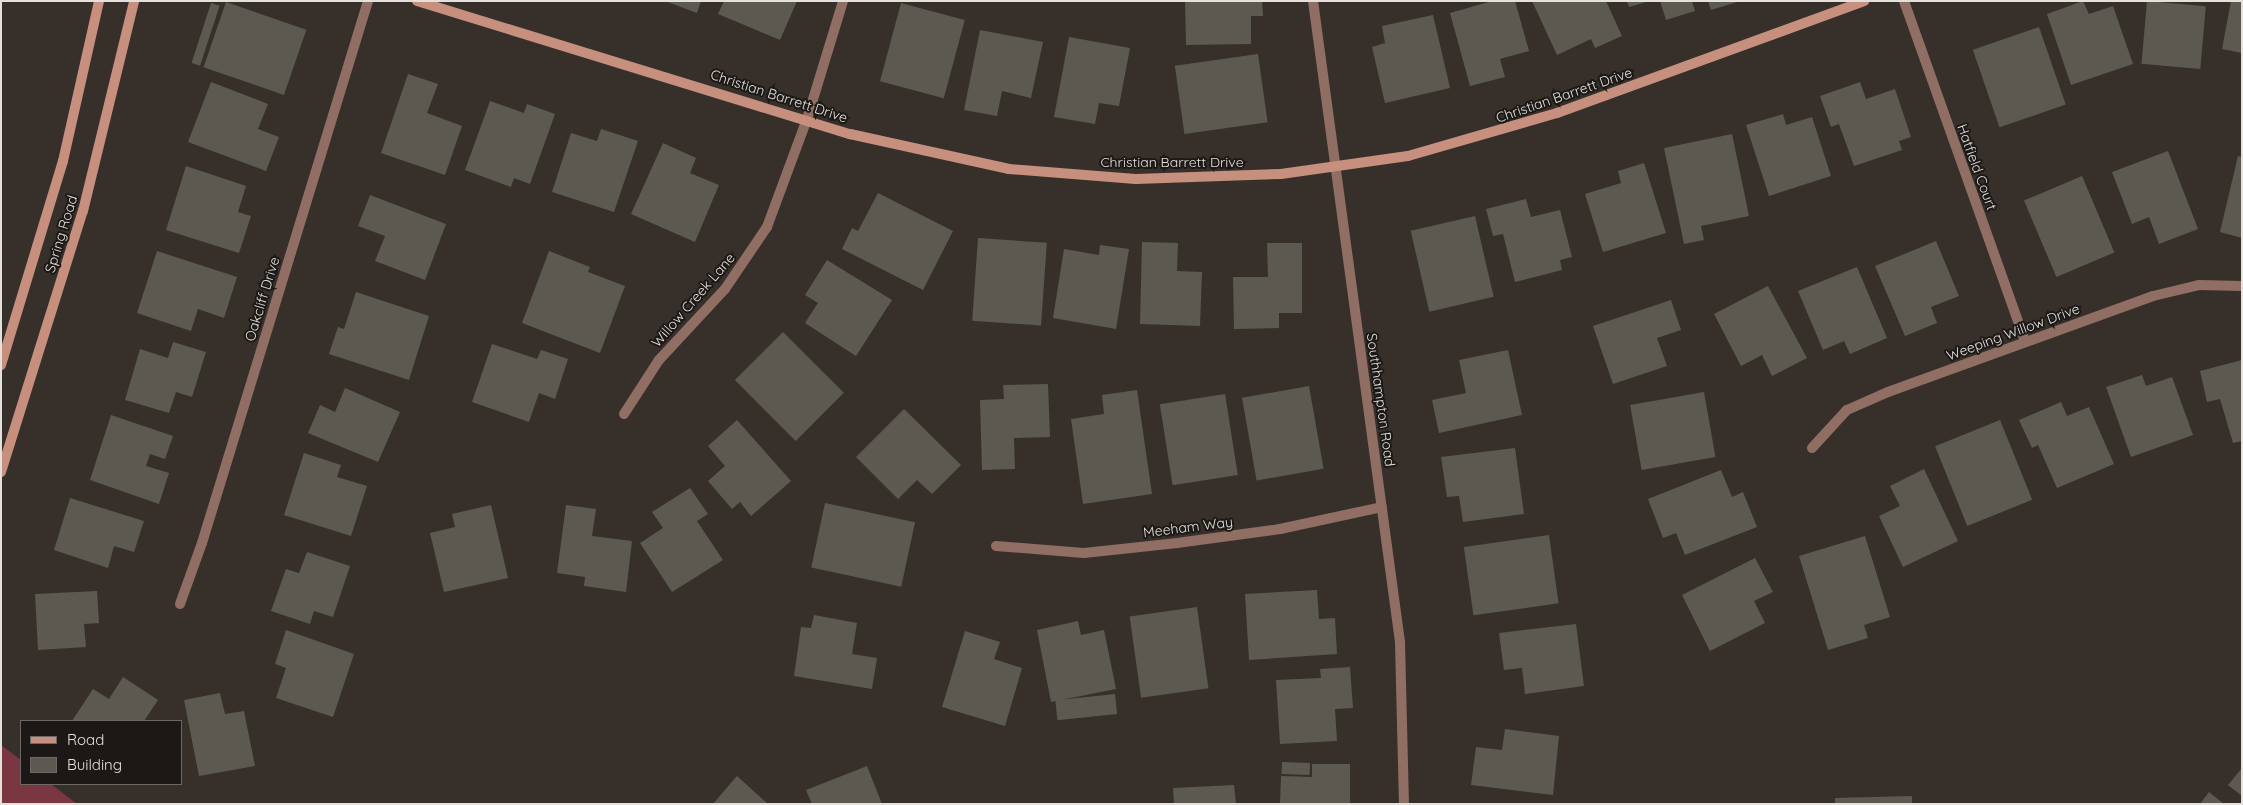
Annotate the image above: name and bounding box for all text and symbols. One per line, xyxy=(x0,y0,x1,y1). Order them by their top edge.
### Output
street label: Christian Barrett Drive xyxy=(1494,64,1634,126)
street label: Christian Barrett Drive xyxy=(708,66,850,126)
street label: Hatfield Court xyxy=(1954,122,2000,212)
street label: Christian Barrett Drive xyxy=(1100,154,1244,170)
street label: Spring Road xyxy=(41,193,81,275)
street label: Willow Creek Lane xyxy=(648,250,738,350)
street label: Oakcliff Drive xyxy=(241,255,283,343)
street label: Weeping Willow Drive xyxy=(1944,300,2082,364)
street label: Southhampton Road xyxy=(1363,332,1399,468)
street label: Meeham Way xyxy=(1142,513,1234,541)
legend xyxy=(20,720,182,785)
text: Road xyxy=(67,730,104,749)
text: Building xyxy=(67,755,122,774)

